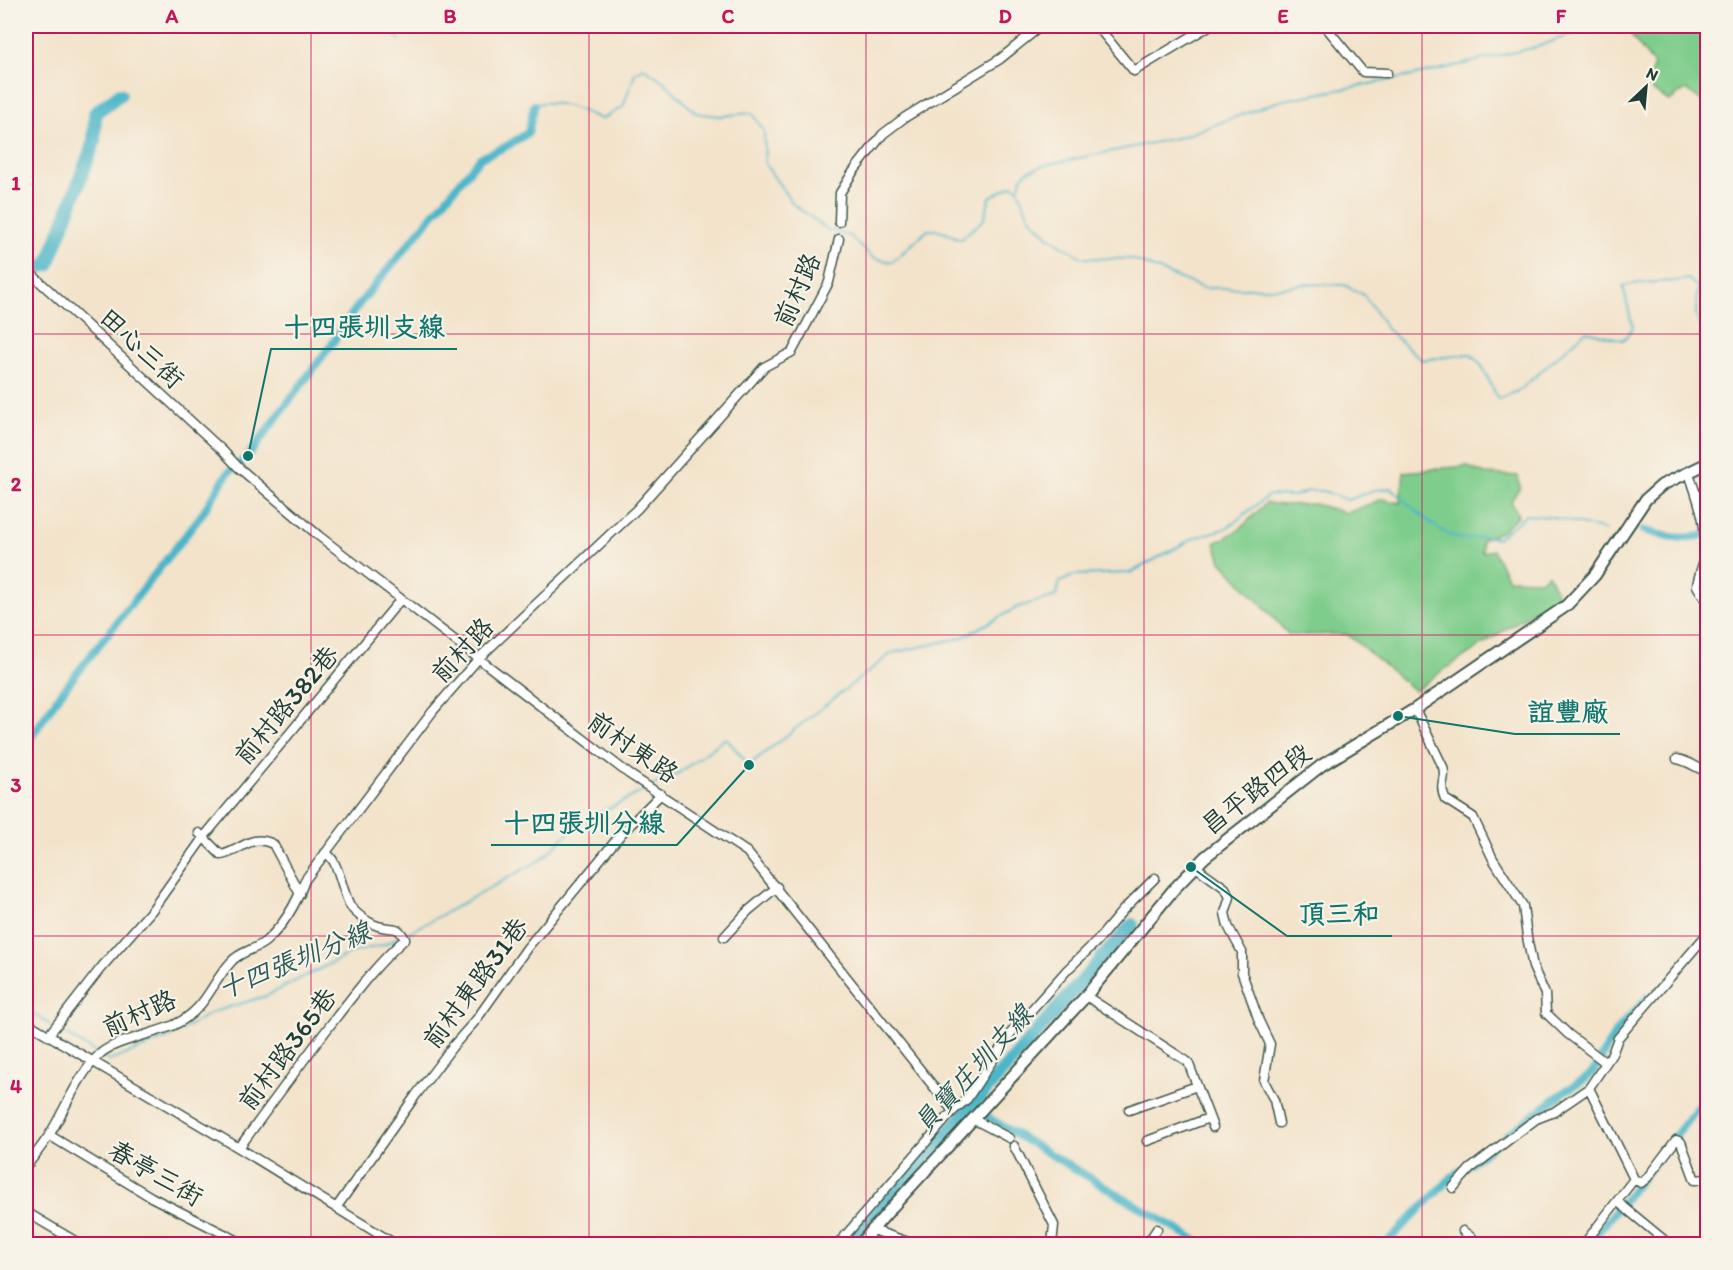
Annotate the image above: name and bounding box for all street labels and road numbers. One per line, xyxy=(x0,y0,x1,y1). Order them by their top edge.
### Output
street label: 前村路 xyxy=(767,248,827,332)
street label: 田心三街 xyxy=(93,301,191,395)
street label: 前村路 xyxy=(424,611,500,689)
street label: 前村路382巷 xyxy=(227,639,345,771)
street label: 前村東路 xyxy=(581,704,685,790)
street label: 昌平路四段 xyxy=(1195,736,1317,842)
street label: 前村東路31巷 xyxy=(415,911,535,1055)
street label: 前村路365巷 xyxy=(230,981,344,1117)
street label: 前村路 xyxy=(97,983,181,1043)
street label: 春亭三街 xyxy=(103,1133,209,1213)

